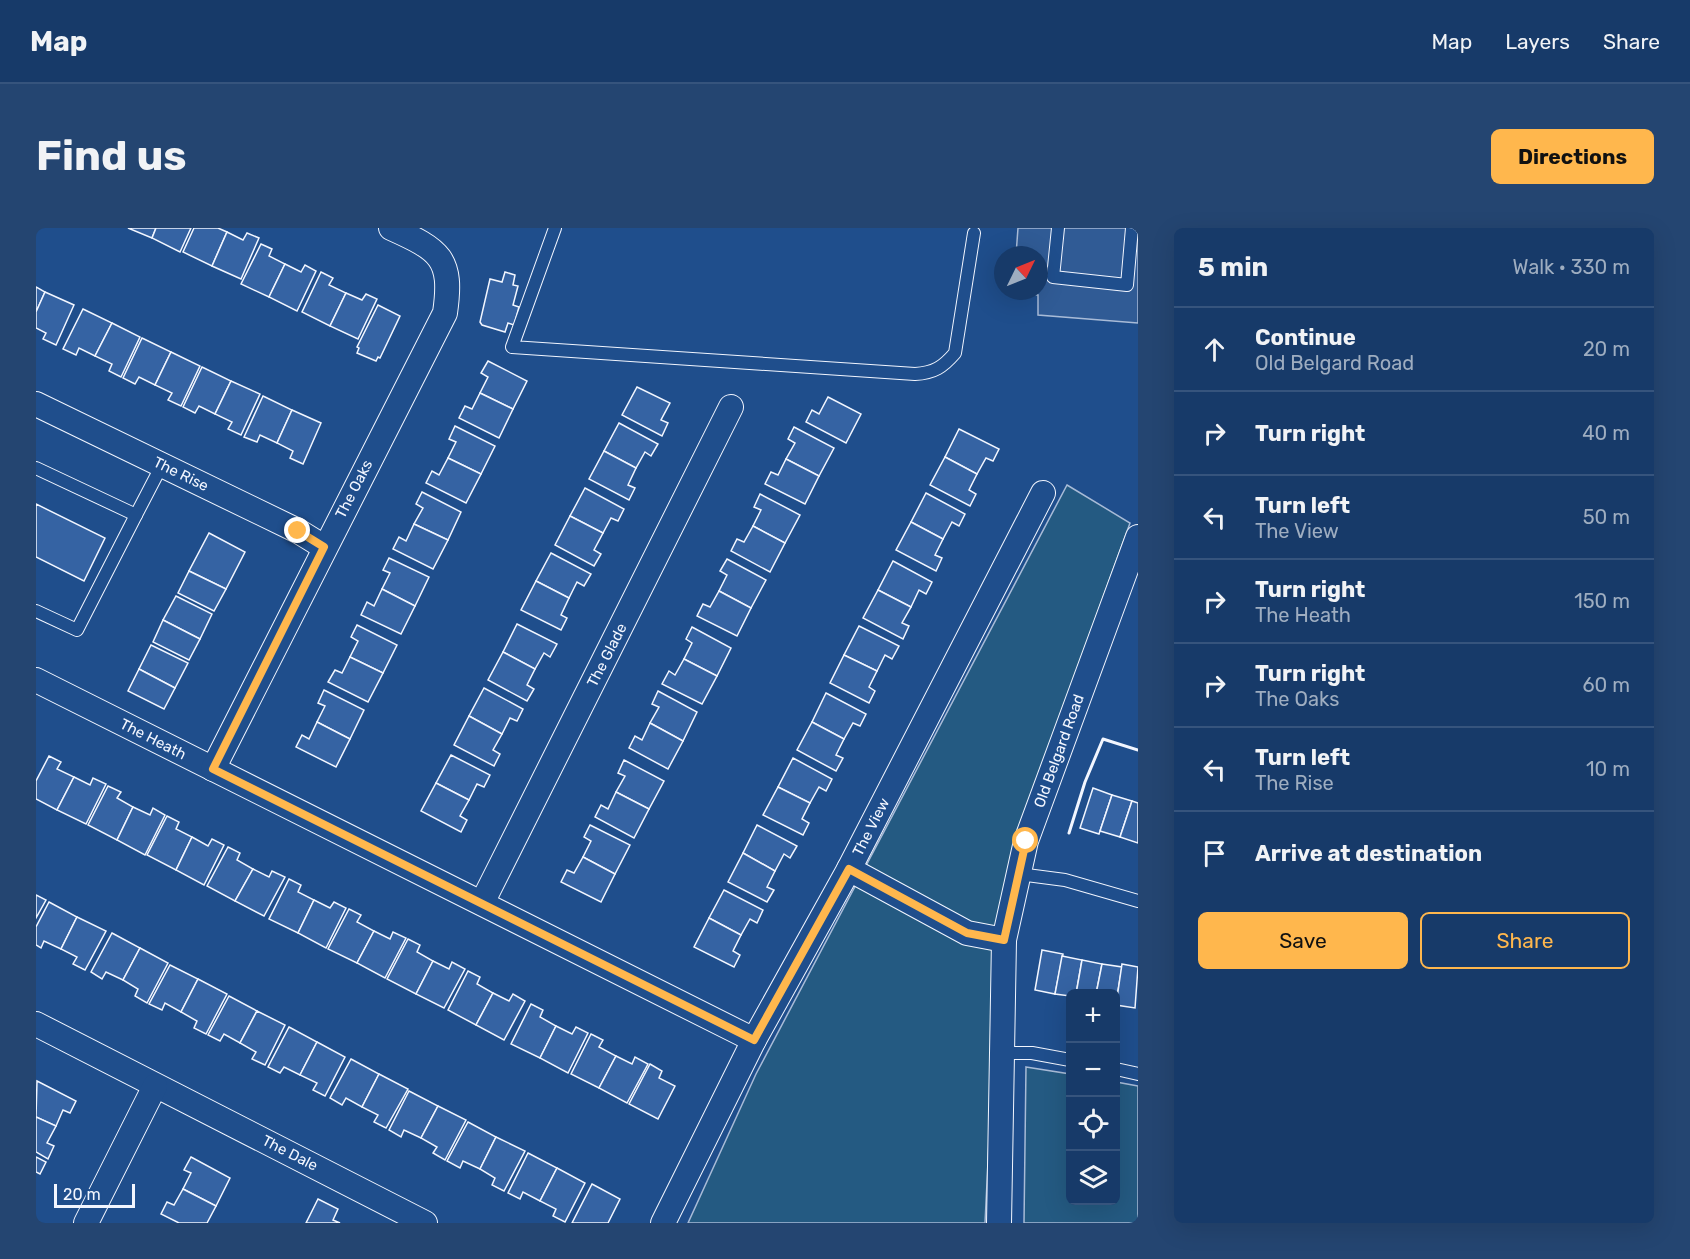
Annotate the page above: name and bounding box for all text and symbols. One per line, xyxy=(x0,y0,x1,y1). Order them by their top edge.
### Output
text: Map xyxy=(30,25,87,58)
text: Map xyxy=(1431,29,1472,54)
text: Layers xyxy=(1505,29,1570,54)
text: Share xyxy=(1603,29,1660,54)
button: Directions xyxy=(1491,129,1654,184)
text: Find us xyxy=(36,131,187,181)
north arrow xyxy=(994,246,1048,300)
text: 5 min xyxy=(1198,252,1268,283)
text: Walk · 330 m xyxy=(1513,255,1630,279)
text: Continue xyxy=(1255,324,1356,351)
icon: ahead xyxy=(1198,333,1231,366)
text: 20 m xyxy=(1583,337,1630,361)
text: Old Belgard Road xyxy=(1255,351,1414,375)
icon: right xyxy=(1198,417,1231,450)
text: Turn right xyxy=(1255,420,1365,447)
text: 40 m xyxy=(1582,421,1630,445)
street label: The Rise xyxy=(150,453,212,495)
street label: The Oaks xyxy=(332,456,377,521)
text: Turn left xyxy=(1255,492,1350,519)
icon: left xyxy=(1198,501,1231,534)
text: 50 m xyxy=(1583,505,1630,529)
route end xyxy=(284,517,310,543)
text: The View xyxy=(1255,519,1339,543)
text: Turn right xyxy=(1255,576,1365,603)
icon: right xyxy=(1198,585,1231,618)
text: 150 m xyxy=(1574,589,1630,613)
text: The Heath xyxy=(1255,603,1351,627)
street label: The Glade xyxy=(583,620,631,690)
text: Turn right xyxy=(1255,660,1365,687)
icon: right xyxy=(1198,669,1231,702)
text: 60 m xyxy=(1583,673,1630,697)
text: The Oaks xyxy=(1255,687,1339,711)
street label: Old Belgard Road xyxy=(1030,692,1088,810)
street label: The Heath xyxy=(117,715,189,763)
text: Turn left xyxy=(1255,744,1350,771)
icon: left xyxy=(1198,753,1231,786)
text: 10 m xyxy=(1586,757,1630,781)
text: The Rise xyxy=(1255,771,1334,795)
street label: The View xyxy=(849,795,893,859)
route start xyxy=(1012,827,1038,853)
icon: arrive xyxy=(1198,837,1231,870)
text: Arrive at destination xyxy=(1255,840,1482,867)
button: Save xyxy=(1198,912,1408,969)
button: Share xyxy=(1420,912,1630,969)
map controls xyxy=(1066,989,1120,1205)
button: + xyxy=(1066,989,1120,1043)
button: − xyxy=(1066,1043,1120,1097)
button: locate xyxy=(1066,1097,1120,1151)
street label: The Dale xyxy=(259,1131,321,1175)
button: layers xyxy=(1066,1151,1120,1205)
scale bar xyxy=(54,1181,135,1208)
text: 20 m xyxy=(63,1185,101,1204)

